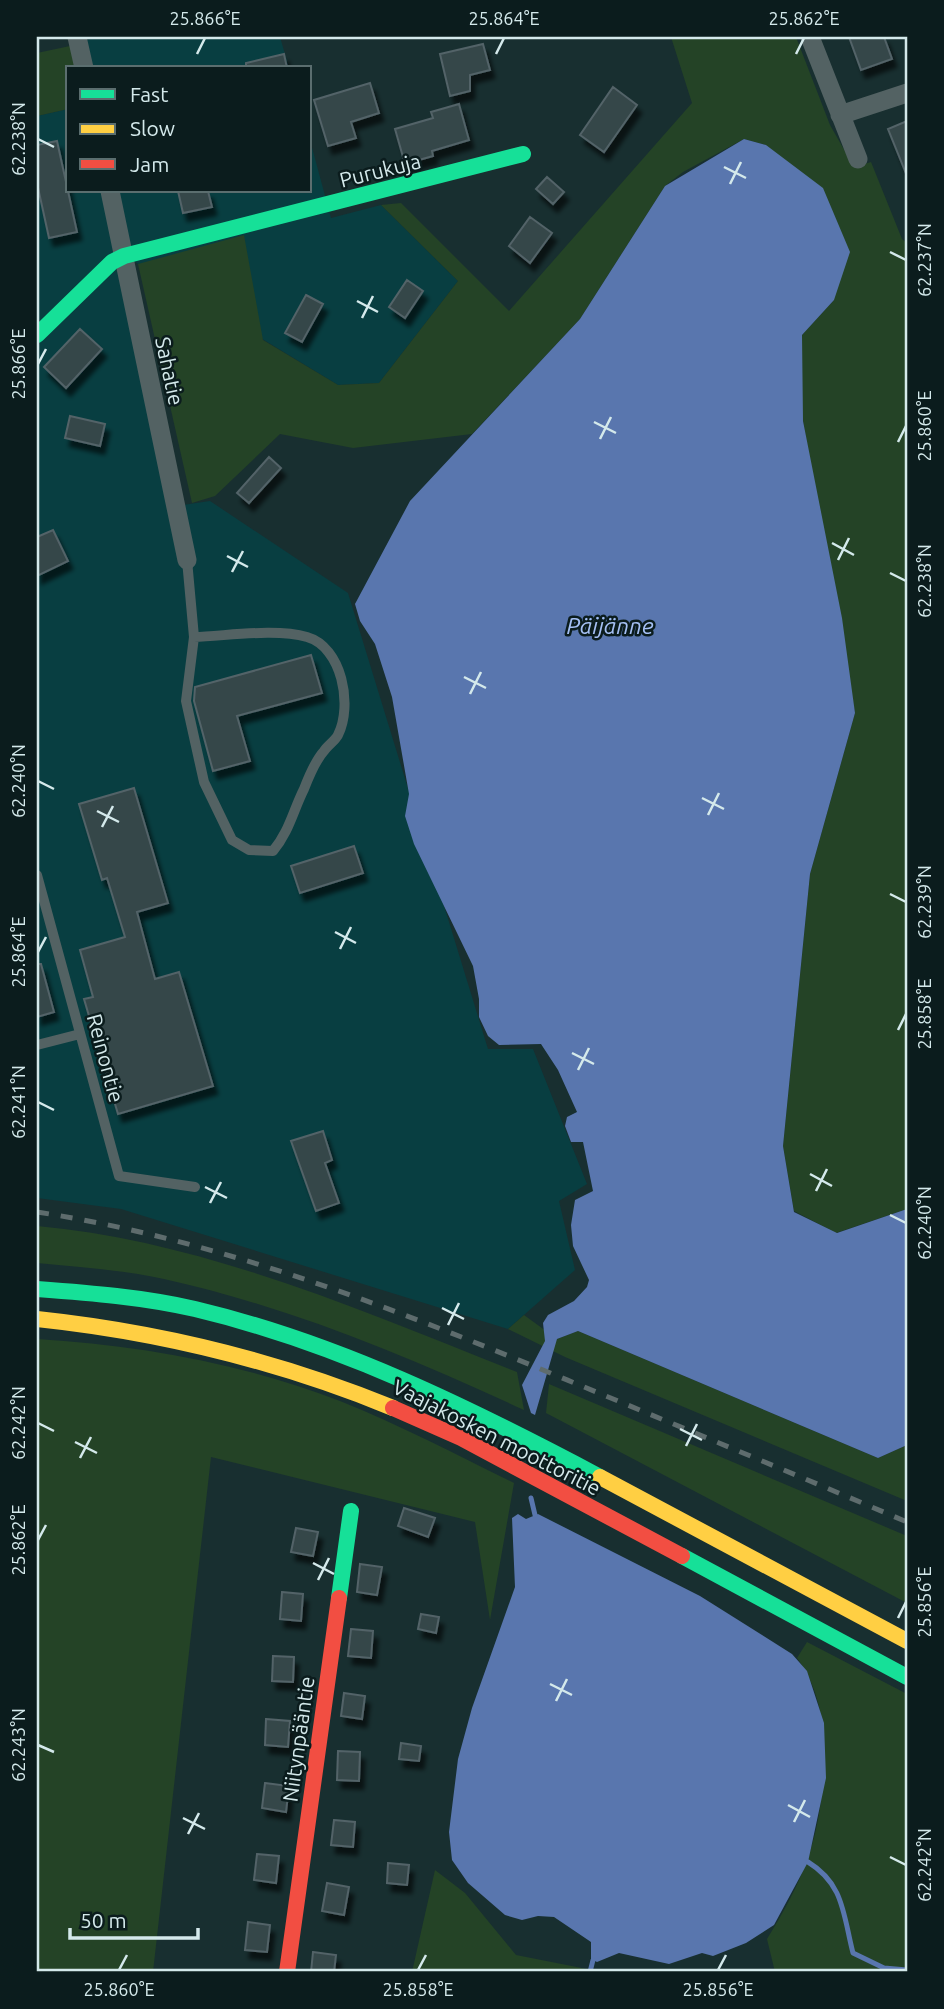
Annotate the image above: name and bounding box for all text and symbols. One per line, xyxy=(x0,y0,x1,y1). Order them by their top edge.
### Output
text: 25.866°E xyxy=(169,8,241,28)
text: 25.864°E xyxy=(468,8,540,28)
text: 25.862°E xyxy=(768,8,840,28)
legend xyxy=(66,66,312,192)
text: Fast xyxy=(130,82,168,106)
text: 62.238°N xyxy=(8,102,28,176)
text: Slow xyxy=(130,116,175,140)
street label: Purukuja xyxy=(337,148,423,192)
text: Jam xyxy=(130,152,169,176)
text: 62.237°N xyxy=(914,223,934,297)
text: 25.866°E xyxy=(8,328,28,400)
street label: Sahatie xyxy=(151,334,189,408)
text: 25.860°E xyxy=(914,390,934,462)
text: 62.238°N xyxy=(914,544,934,618)
water label: Päijänne xyxy=(566,613,654,638)
text: 62.240°N xyxy=(8,744,28,818)
text: 62.239°N xyxy=(914,865,934,939)
text: 25.864°E xyxy=(8,916,28,988)
text: 25.858°E xyxy=(914,978,934,1050)
street label: Reinontie xyxy=(83,1011,129,1105)
text: 62.241°N xyxy=(8,1065,28,1139)
text: 62.240°N xyxy=(914,1186,934,1260)
street label: Vaajakosken moottoritie xyxy=(389,1374,605,1500)
text: 62.242°N xyxy=(8,1386,28,1460)
text: 25.862°E xyxy=(8,1504,28,1576)
text: 25.856°E xyxy=(914,1566,934,1638)
street label: Niitynpääntie xyxy=(277,1675,319,1803)
text: 62.243°N xyxy=(8,1708,28,1782)
text: 62.242°N xyxy=(914,1828,934,1902)
scale bar xyxy=(70,1897,198,1941)
text: 50 m xyxy=(80,1908,127,1932)
text: 25.860°E xyxy=(83,1979,155,1999)
text: 25.858°E xyxy=(382,1979,454,1999)
text: 25.856°E xyxy=(682,1979,754,1999)

